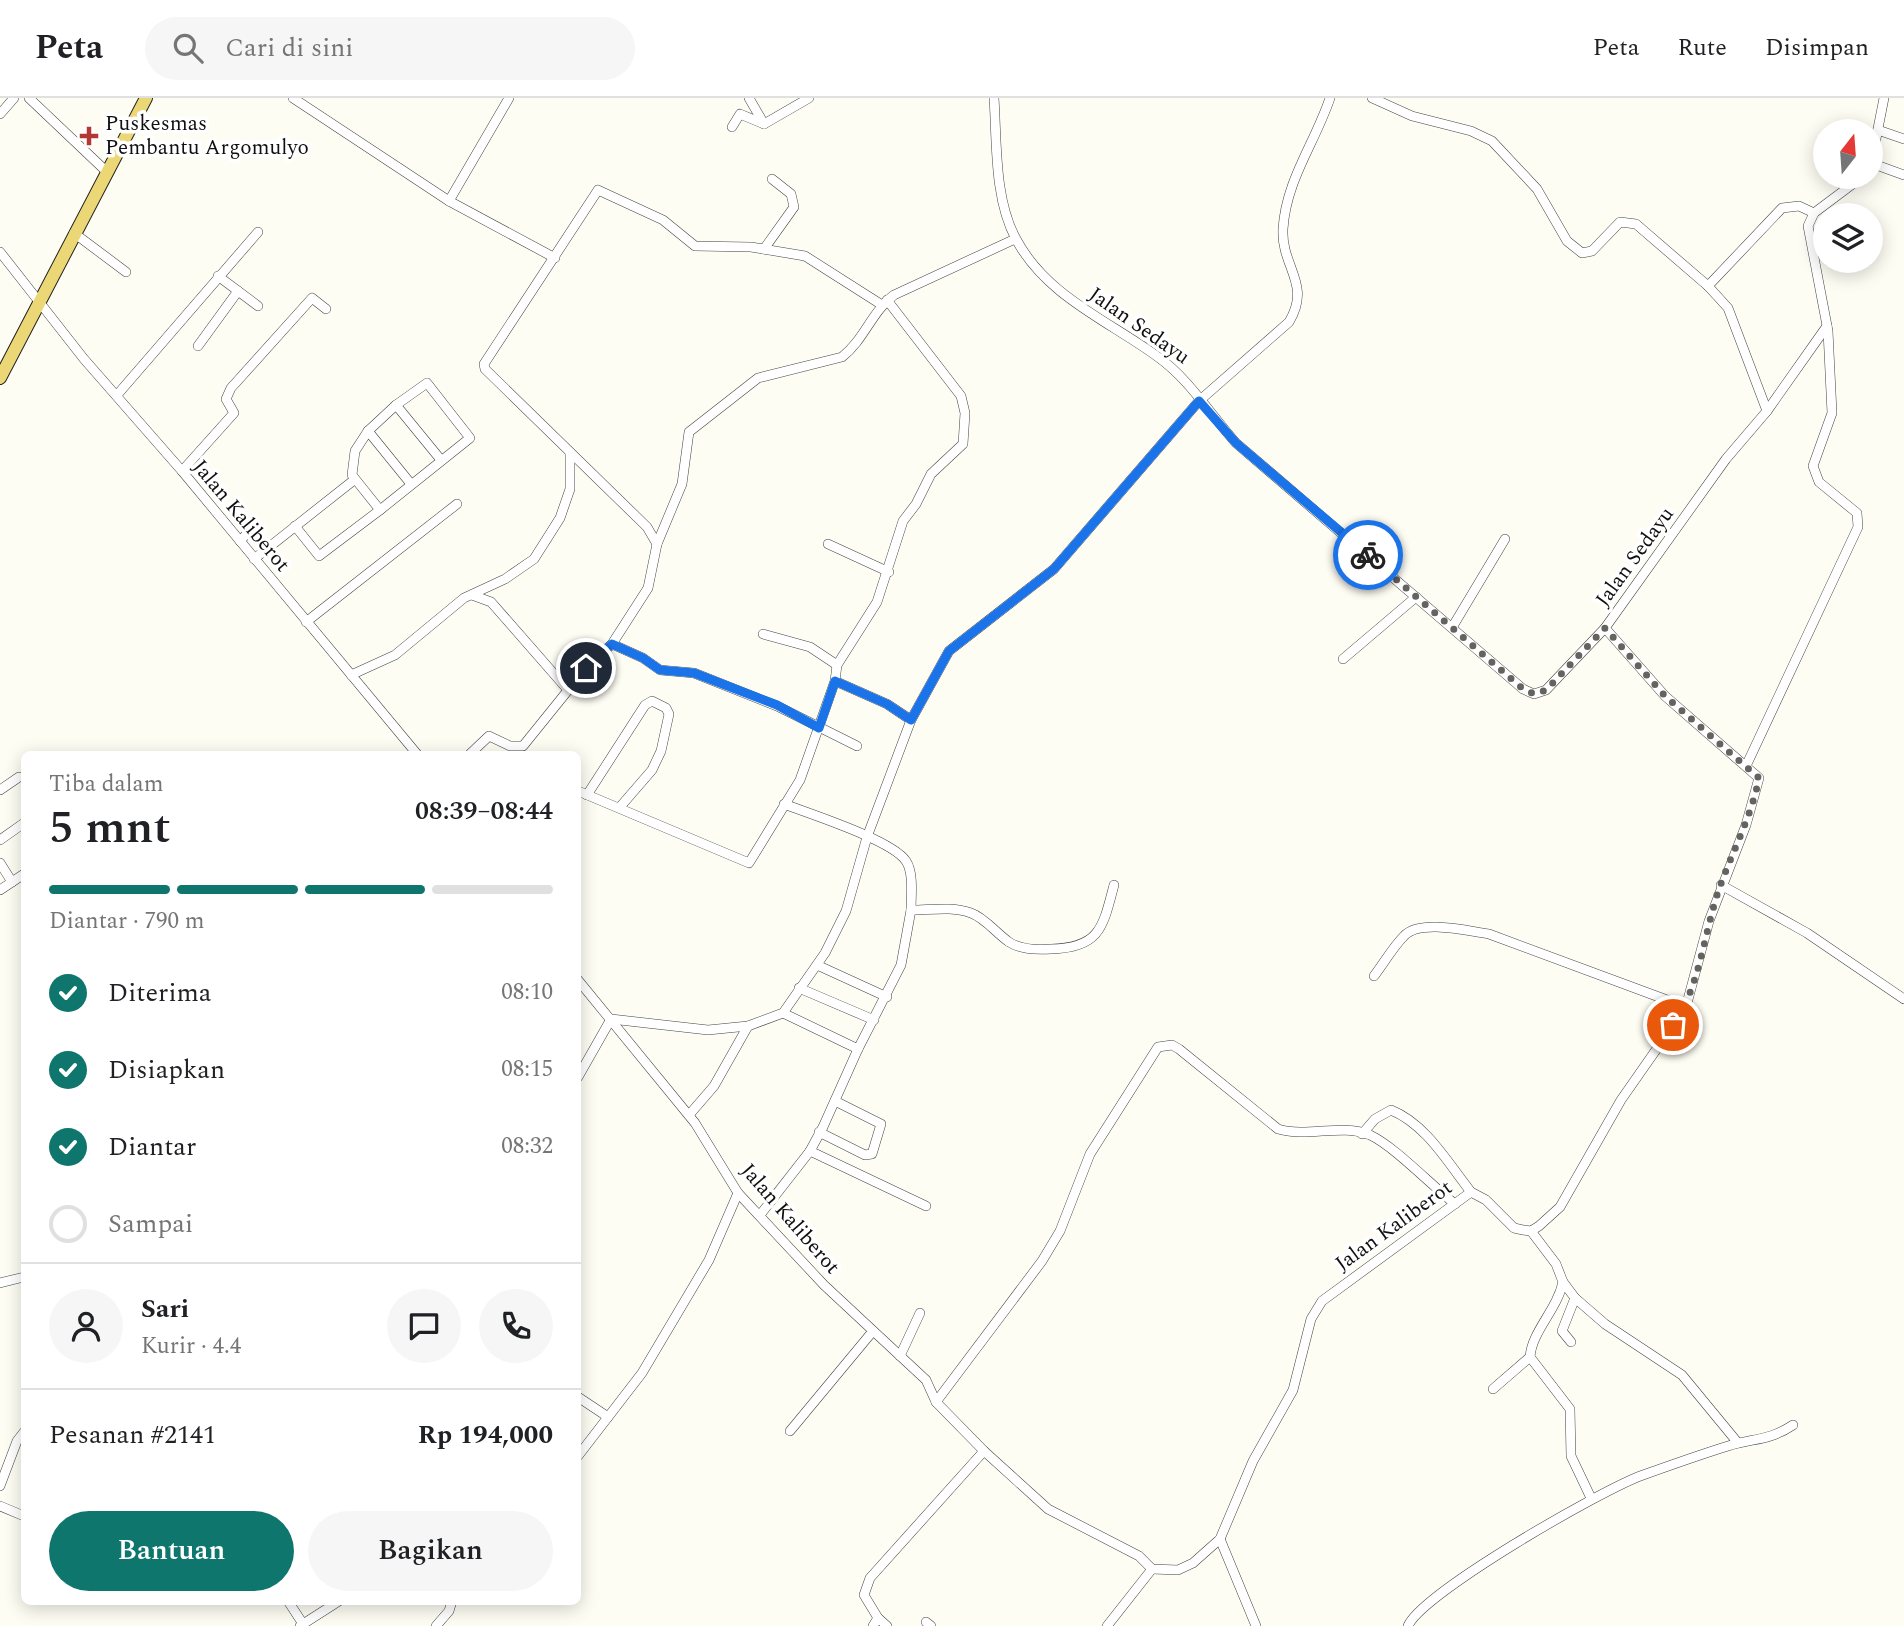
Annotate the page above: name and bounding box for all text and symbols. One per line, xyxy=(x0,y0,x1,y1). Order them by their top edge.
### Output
search box xyxy=(145,17,635,80)
text: Peta xyxy=(35,23,103,73)
text: Cari di sini xyxy=(225,28,353,68)
icon: search xyxy=(169,29,207,67)
text: Peta xyxy=(1593,30,1639,66)
text: Rute xyxy=(1677,30,1727,66)
text: Disimpan xyxy=(1765,30,1869,66)
place label: Puskesmas Pembantu Argomulyo xyxy=(105,108,309,164)
north arrow xyxy=(1813,119,1883,189)
map controls xyxy=(1813,119,1883,273)
marker: Puskesmas Pembantu Argomulyo xyxy=(79,126,99,146)
button: layers xyxy=(1813,203,1883,273)
street label: Jalan Sedayu xyxy=(1082,279,1196,373)
street label: Jalan Kaliberot xyxy=(184,453,298,579)
street label: Jalan Sedayu xyxy=(1588,500,1682,614)
courier xyxy=(1333,520,1403,590)
icon: bike xyxy=(1349,536,1387,574)
pin xyxy=(556,638,616,698)
icon: home xyxy=(567,649,605,687)
text: Tiba dalam xyxy=(49,767,163,802)
text: 08:39–08:44 xyxy=(415,791,553,831)
text: 5 mnt xyxy=(49,793,171,863)
text: Diantar · 790 m xyxy=(49,904,204,939)
text: Diterima xyxy=(108,973,211,1013)
icon: check xyxy=(49,974,87,1012)
text: 08:10 xyxy=(501,975,553,1010)
pin xyxy=(1643,995,1703,1055)
icon: bag xyxy=(1654,1006,1692,1044)
text: Disiapkan xyxy=(108,1050,225,1090)
icon: check xyxy=(49,1051,87,1089)
text: 08:15 xyxy=(501,1052,553,1087)
text: Diantar xyxy=(108,1127,196,1167)
icon: check xyxy=(49,1128,87,1166)
text: 08:32 xyxy=(501,1129,553,1164)
street label: Jalan Kaliberot xyxy=(733,1156,847,1282)
street label: Jalan Kaliberot xyxy=(1329,1172,1459,1280)
text: Sampai xyxy=(108,1204,193,1244)
button: person xyxy=(49,1289,123,1363)
text: Sari xyxy=(141,1289,189,1329)
button: chat xyxy=(387,1289,461,1363)
button: phone xyxy=(479,1289,553,1363)
text: Kurir · 4.4 xyxy=(141,1329,241,1364)
text: Pesanan #2141 xyxy=(49,1415,216,1455)
text: Rp 194,000 xyxy=(418,1415,553,1455)
button: Bantuan xyxy=(49,1511,294,1591)
button: Bagikan xyxy=(308,1511,553,1591)

